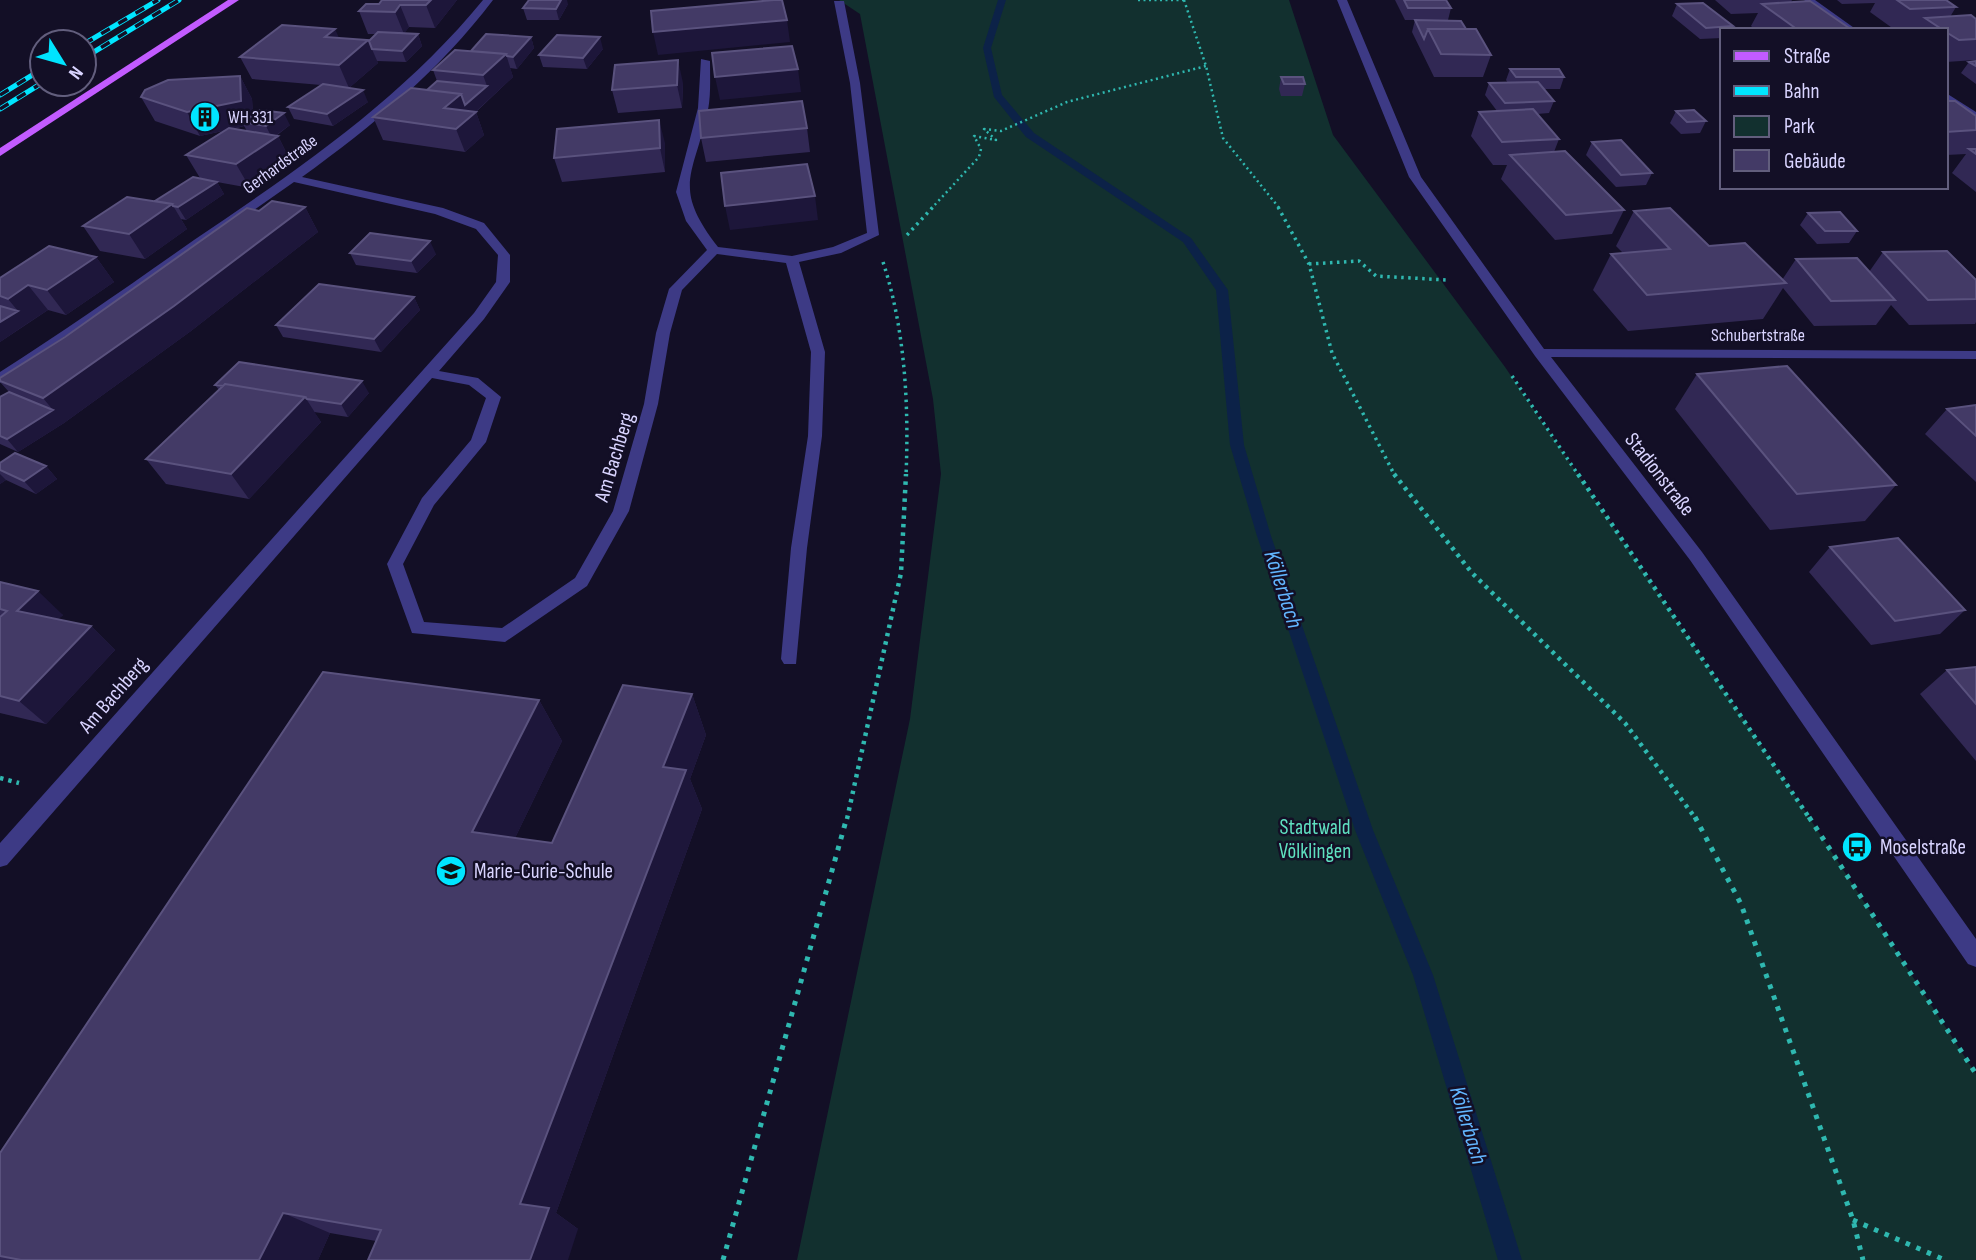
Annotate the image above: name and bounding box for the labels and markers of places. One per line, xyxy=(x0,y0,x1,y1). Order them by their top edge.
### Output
building icon: WH 331 xyxy=(188,100,222,134)
place label: WH 331 xyxy=(228,107,274,128)
bus stop icon: Moselstraße xyxy=(1840,830,1874,864)
place label: Moselstraße xyxy=(1880,835,1966,860)
school or university icon: Marie-Curie-Schule xyxy=(434,854,468,888)
place label: Marie-Curie-Schule xyxy=(474,859,613,884)

